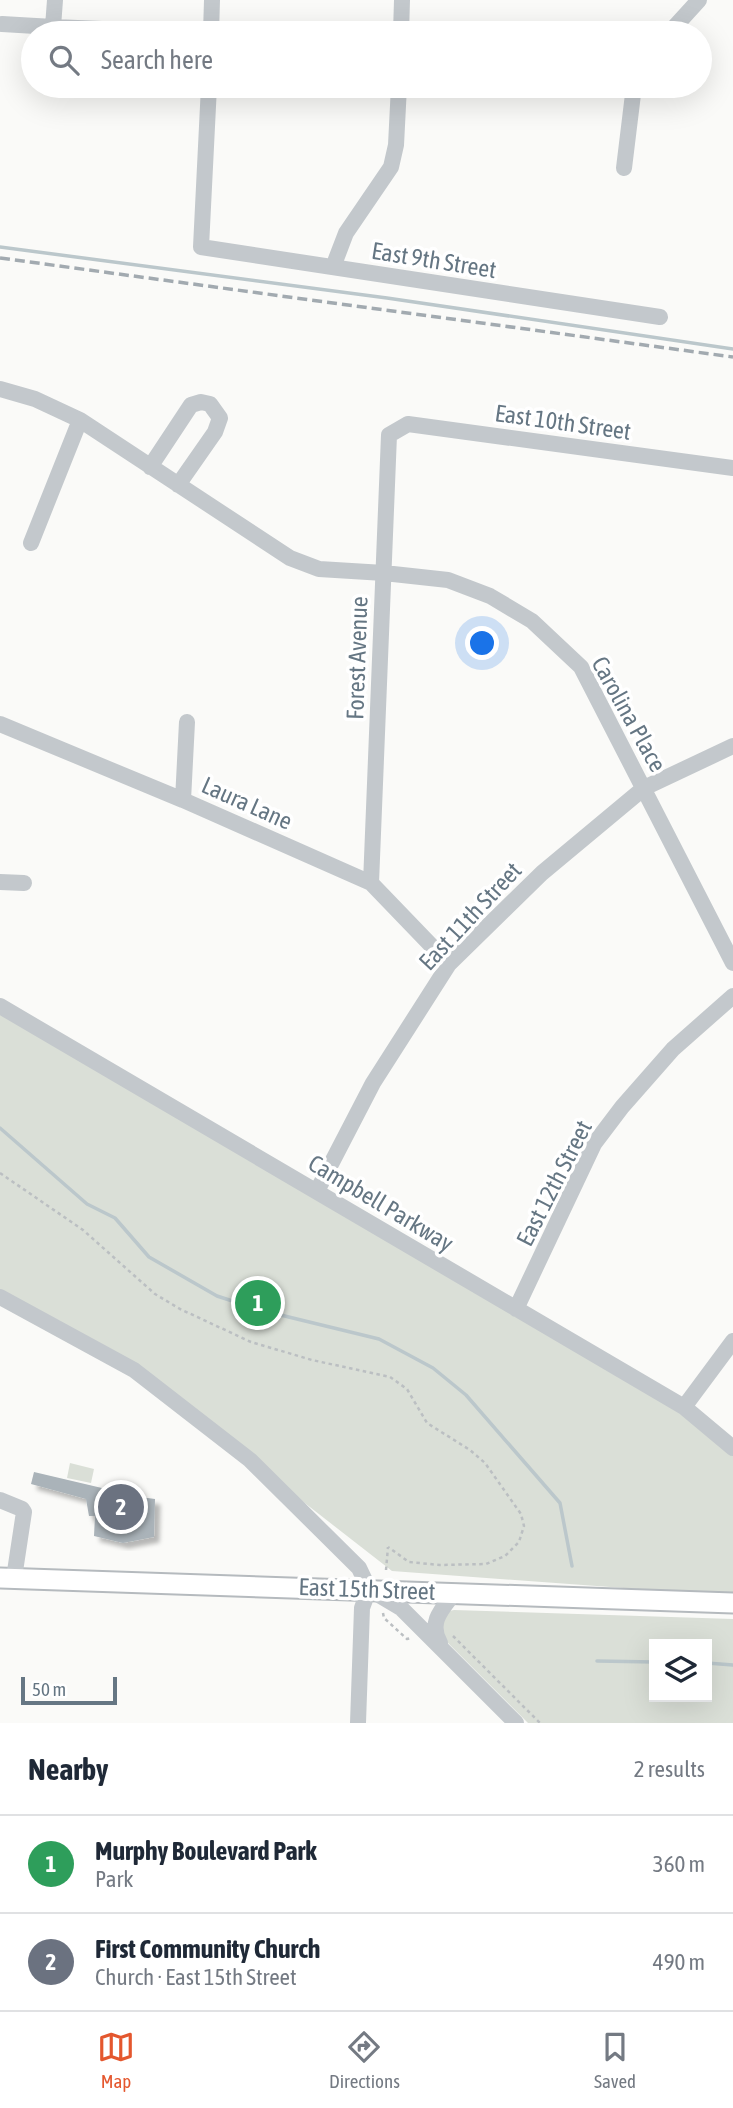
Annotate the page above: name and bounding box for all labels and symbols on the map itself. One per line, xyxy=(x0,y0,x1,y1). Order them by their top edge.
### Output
street label: East 9th Street xyxy=(370,237,498,283)
street label: East 10th Street xyxy=(493,399,633,445)
street label: Forest Avenue xyxy=(341,596,373,720)
your location xyxy=(465,626,499,660)
street label: Carolina Place xyxy=(586,652,672,776)
street label: Laura Lane xyxy=(198,771,296,835)
street label: East 11th Street xyxy=(413,857,527,975)
street label: East 12th Street xyxy=(511,1116,597,1250)
street label: Campbell Parkway xyxy=(304,1149,458,1257)
pin: 1 xyxy=(235,1277,281,1329)
pin: 2 xyxy=(98,1481,144,1533)
street label: East 15th Street xyxy=(298,1573,436,1605)
scale bar xyxy=(21,1674,117,1706)

